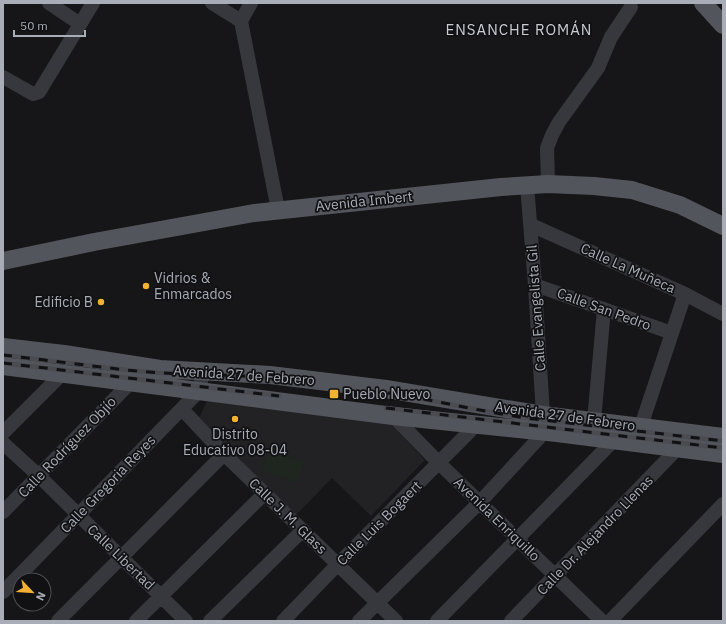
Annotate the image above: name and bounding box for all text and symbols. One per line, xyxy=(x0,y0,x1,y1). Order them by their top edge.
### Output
scale bar xyxy=(14,12,85,38)
text: 50 m xyxy=(20,18,48,33)
district label: ENSANCHE ROMÁN xyxy=(446,20,592,39)
street label: Avenida Imbert xyxy=(315,187,413,215)
street label: Calle La Muñeca xyxy=(578,239,679,297)
street label: Calle Evangelista Gil xyxy=(523,244,549,372)
place label: Vidrios & Enmarcados xyxy=(154,269,232,303)
marker: Vidrios & Enmarcados xyxy=(141,281,151,291)
street label: Calle San Pedro xyxy=(555,284,653,334)
place label: Edificio B xyxy=(35,293,93,311)
marker: Edificio B xyxy=(96,297,106,307)
street label: Avenida 27 de Febrero xyxy=(173,361,315,389)
place label: Pueblo Nuevo xyxy=(343,385,430,403)
marker: Pueblo Nuevo xyxy=(328,388,340,400)
street label: Calle Rodríguez Objío xyxy=(14,393,120,501)
street label: Avenida 27 de Febrero xyxy=(494,397,637,435)
marker: Distrito Educativo 08-04 xyxy=(230,414,240,424)
place label: Distrito Educativo 08-04 xyxy=(183,425,287,459)
street label: Calle Gregoria Reyes xyxy=(57,431,160,537)
street label: Calle Dr. Alejandro Llenas xyxy=(533,471,657,599)
street label: Avenida Enriquillo xyxy=(450,473,544,565)
street label: Calle J. M. Glass xyxy=(245,474,331,558)
street label: Calle Luis Bogaert xyxy=(333,477,425,569)
street label: Calle Libertad xyxy=(84,520,158,594)
north arrow xyxy=(12,572,52,612)
text: N xyxy=(33,590,49,603)

